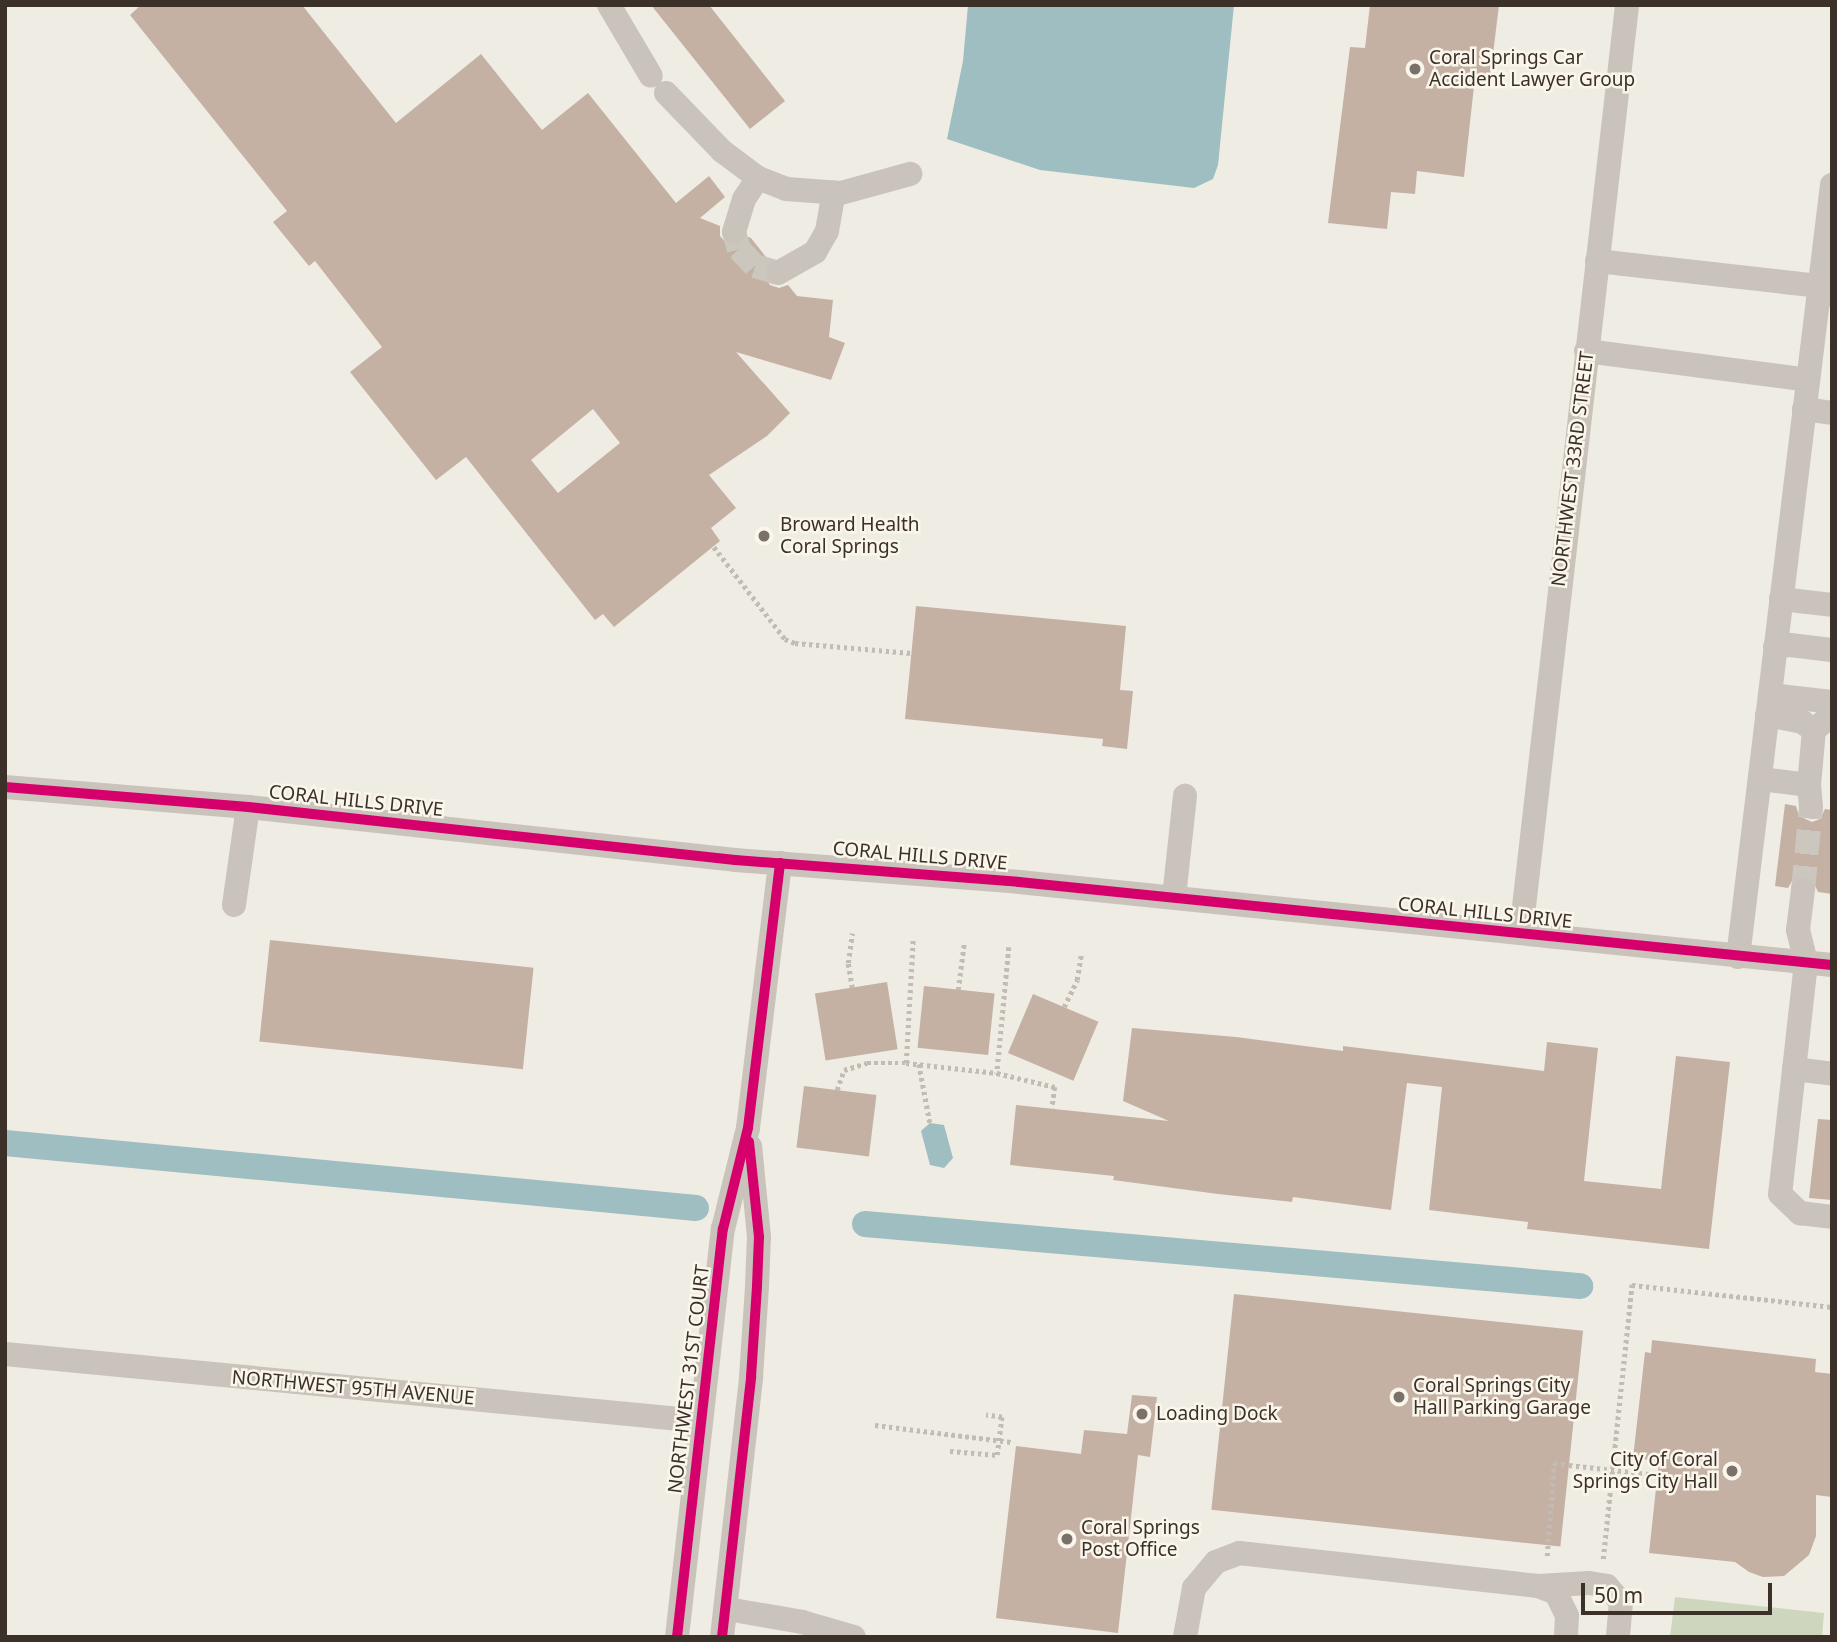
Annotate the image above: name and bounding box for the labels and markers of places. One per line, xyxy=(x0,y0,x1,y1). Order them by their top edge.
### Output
place label: Coral Springs Car Accident Lawyer Group xyxy=(1429,47,1635,91)
marker: Coral Springs Car Accident Lawyer Group xyxy=(1407,61,1423,77)
place label: Broward Health Coral Springs xyxy=(780,514,920,558)
marker: Broward Health Coral Springs xyxy=(754,526,774,546)
place label: Coral Springs City Hall Parking Garage xyxy=(1413,1375,1591,1419)
marker: Coral Springs City Hall Parking Garage xyxy=(1391,1389,1407,1405)
place label: Loading Dock xyxy=(1156,1403,1278,1425)
marker: Loading Dock xyxy=(1134,1406,1150,1422)
place label: City of Coral Springs City Hall xyxy=(1573,1449,1718,1493)
marker: City of Coral Springs City Hall xyxy=(1724,1463,1740,1479)
place label: Coral Springs Post Office xyxy=(1081,1517,1200,1561)
marker: Coral Springs Post Office xyxy=(1059,1531,1075,1547)

